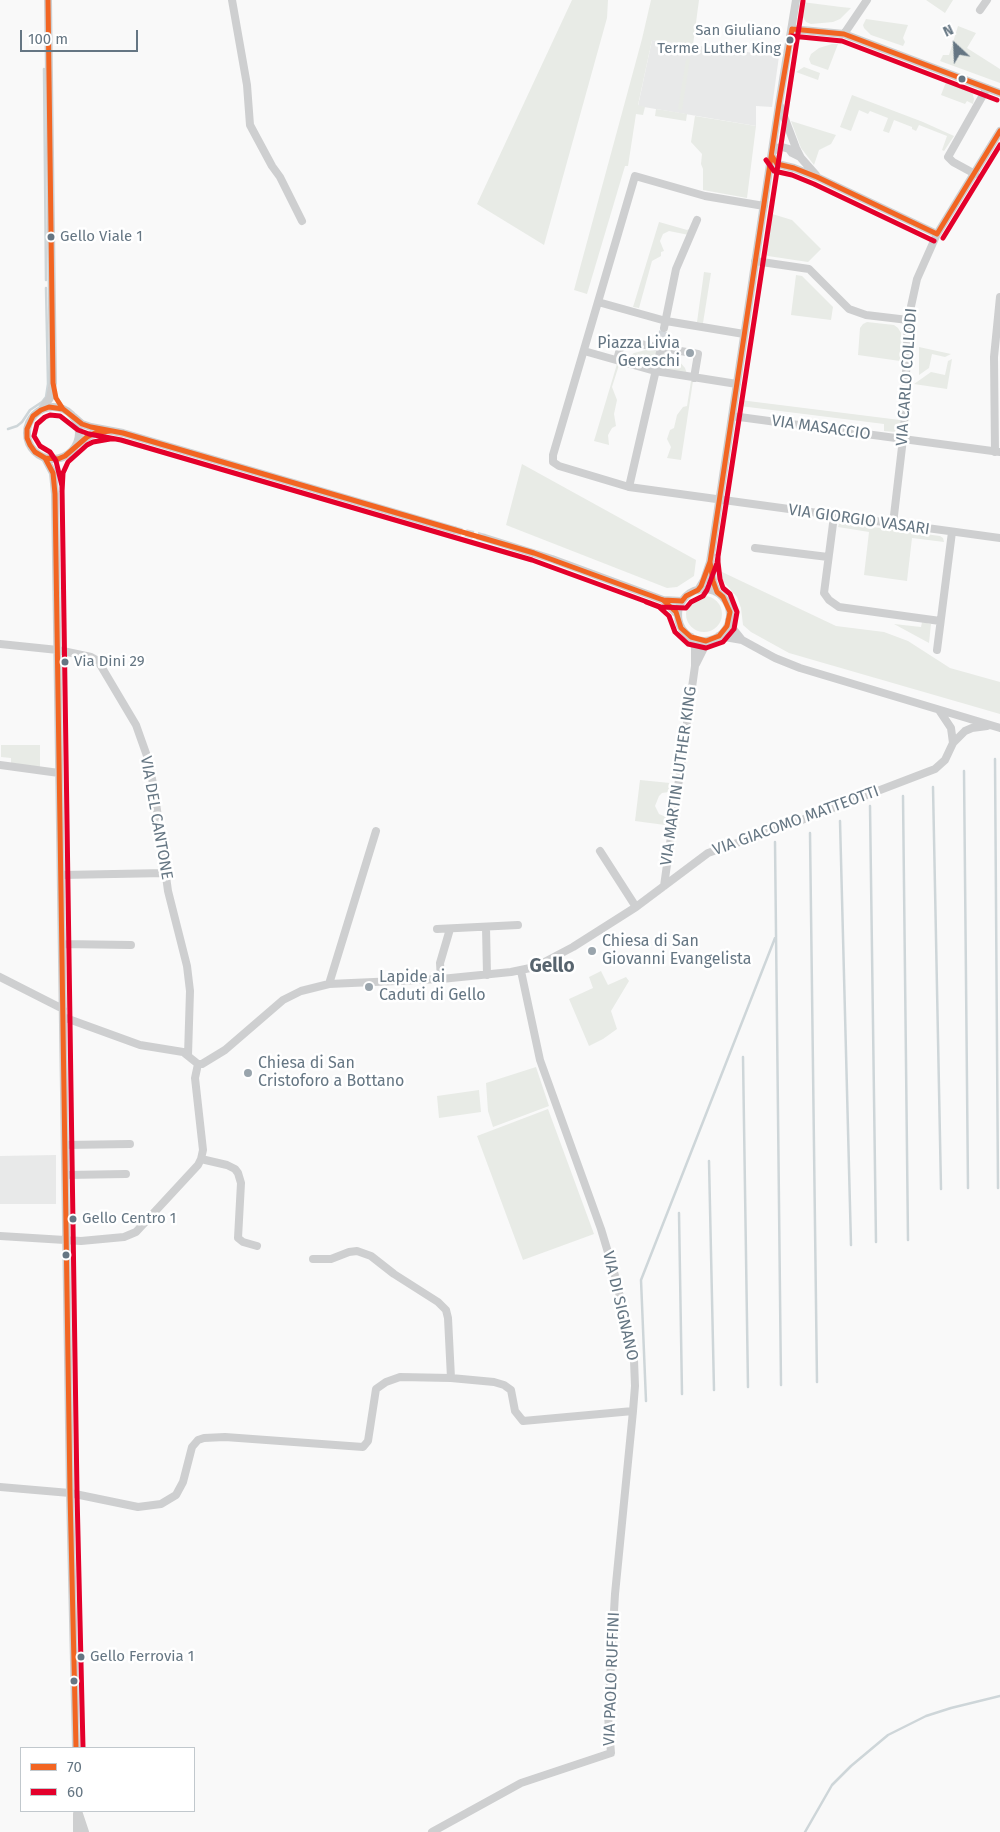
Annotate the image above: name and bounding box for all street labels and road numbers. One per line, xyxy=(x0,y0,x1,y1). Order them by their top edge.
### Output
street label: VIA CARLO COLLODI xyxy=(893,307,921,447)
street label: VIA MASACCIO xyxy=(770,412,872,444)
street label: VIA GIORGIO VASARI xyxy=(787,501,931,539)
street label: VIA MARTIN LUTHER KING xyxy=(657,685,701,867)
street label: VIA DEL CANTONE xyxy=(136,755,176,881)
street label: VIA GIACOMO MATTEOTTI xyxy=(710,782,882,860)
street label: VIA DI SIGNANO xyxy=(598,1249,642,1363)
street label: VIA PAOLO RUFFINI xyxy=(600,1612,624,1746)

